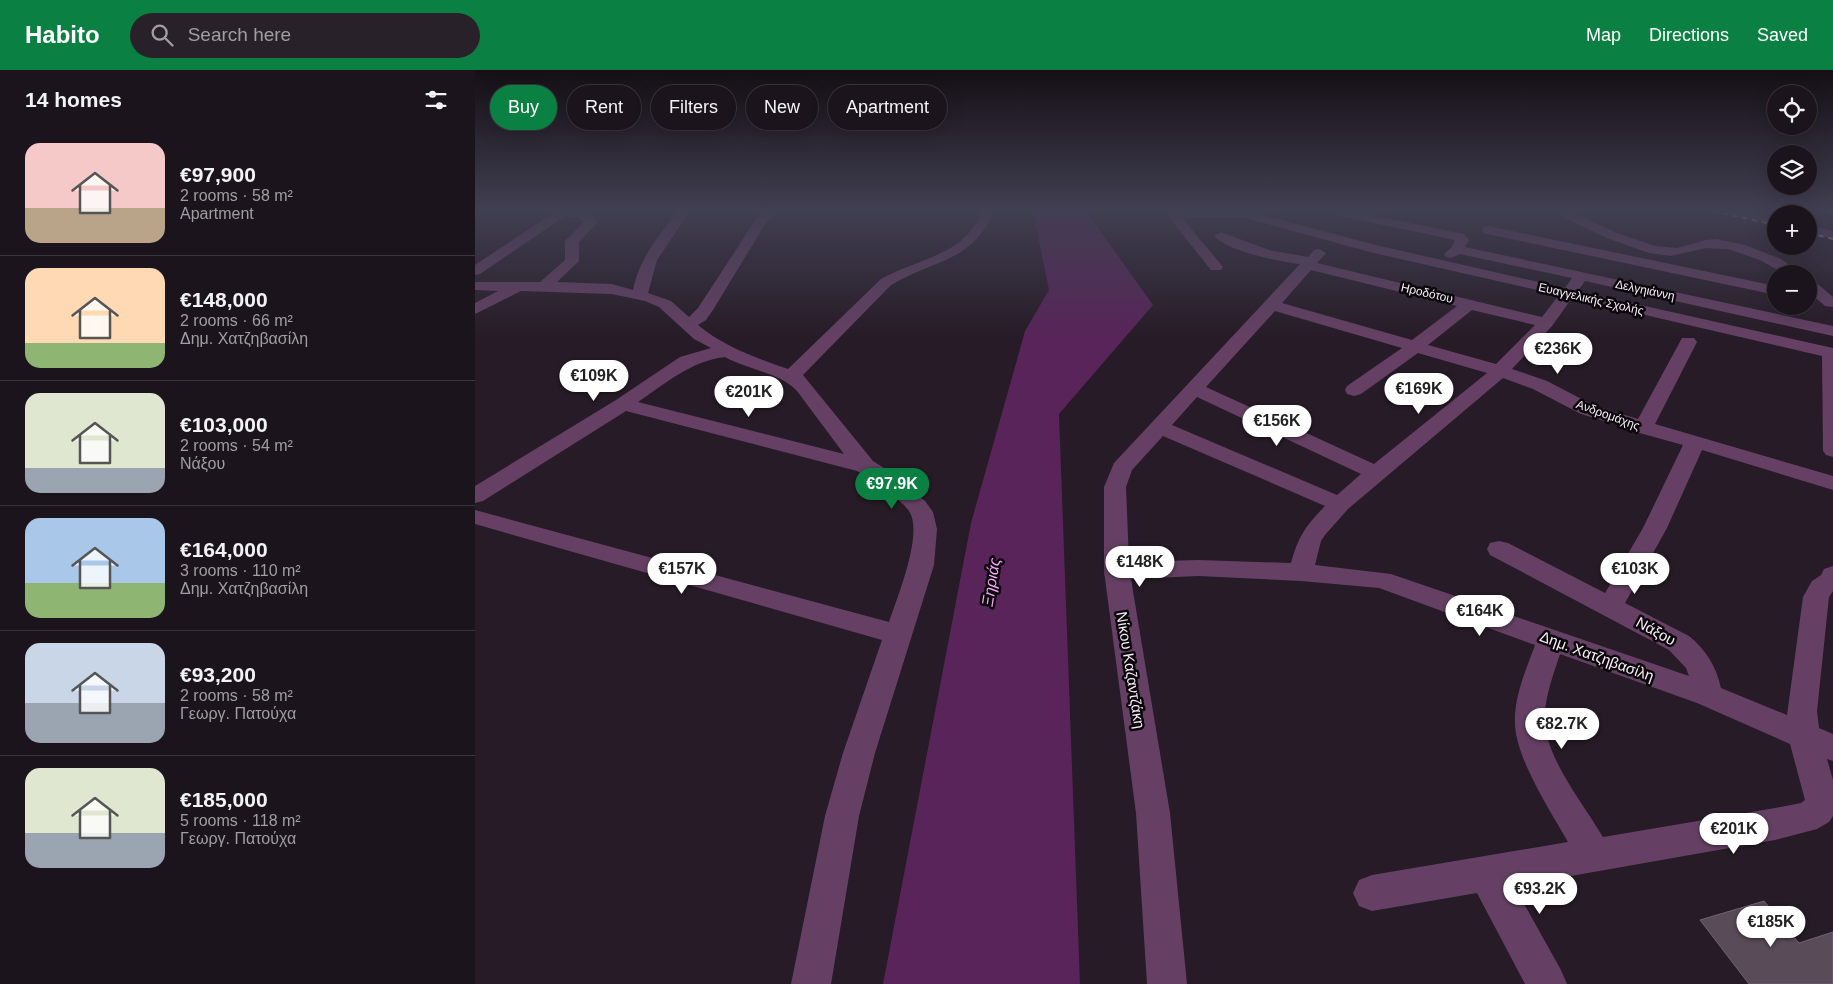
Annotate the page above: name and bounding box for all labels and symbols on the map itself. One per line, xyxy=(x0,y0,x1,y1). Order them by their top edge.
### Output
street label: Δελγηιάννη xyxy=(1614,277,1676,303)
street label: Ηροδότου xyxy=(1400,280,1454,306)
street label: Ευαγγελικής Σχολής xyxy=(1537,280,1645,318)
pin: €236K xyxy=(1523,332,1593,375)
pin: €109K xyxy=(559,360,629,402)
pin: €169K xyxy=(1384,372,1454,415)
pin: €201K xyxy=(714,376,784,418)
street label: Ανδρομάχης xyxy=(1574,397,1642,433)
pin: €156K xyxy=(1242,404,1312,447)
pin: €97.9K xyxy=(851,468,933,510)
pin: €148K xyxy=(1105,546,1175,588)
pin: €157K xyxy=(647,552,717,595)
pin: €103K xyxy=(1600,552,1670,595)
water label: Ξηριάς xyxy=(979,556,1003,608)
pin: €164K xyxy=(1445,594,1515,637)
street label: Νίκου Καζαντζάκη xyxy=(1113,610,1149,730)
street label: Νάξου xyxy=(1633,613,1679,649)
street label: Δημ. Χατζηβασίλη xyxy=(1538,627,1656,685)
pin: €82.7K xyxy=(1521,708,1603,750)
pin: €201K xyxy=(1699,812,1769,855)
pin: €93.2K xyxy=(1499,872,1581,915)
pin: €185K xyxy=(1736,906,1806,948)

